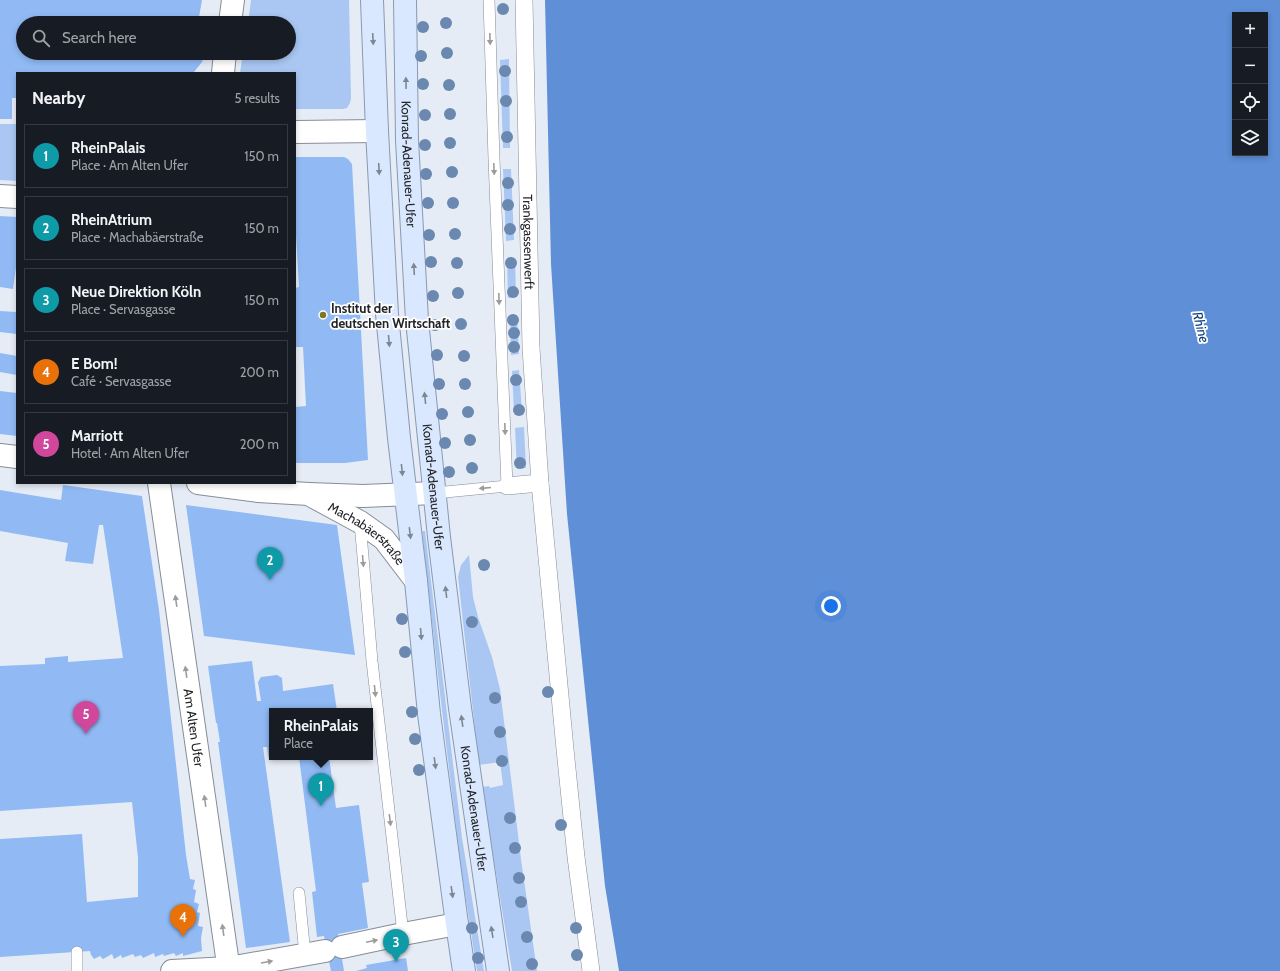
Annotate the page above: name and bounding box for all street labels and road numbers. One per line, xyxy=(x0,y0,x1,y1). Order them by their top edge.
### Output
street label: Konrad-Adenauer-Ufer xyxy=(398,100,420,229)
street label: Trankgassenwerft xyxy=(520,194,538,290)
street label: Konrad-Adenauer-Ufer xyxy=(420,423,449,552)
street label: Machabäerstraße xyxy=(326,498,409,568)
street label: Am Alten Ufer xyxy=(181,687,208,769)
street label: Konrad-Adenauer-Ufer xyxy=(458,744,492,873)

